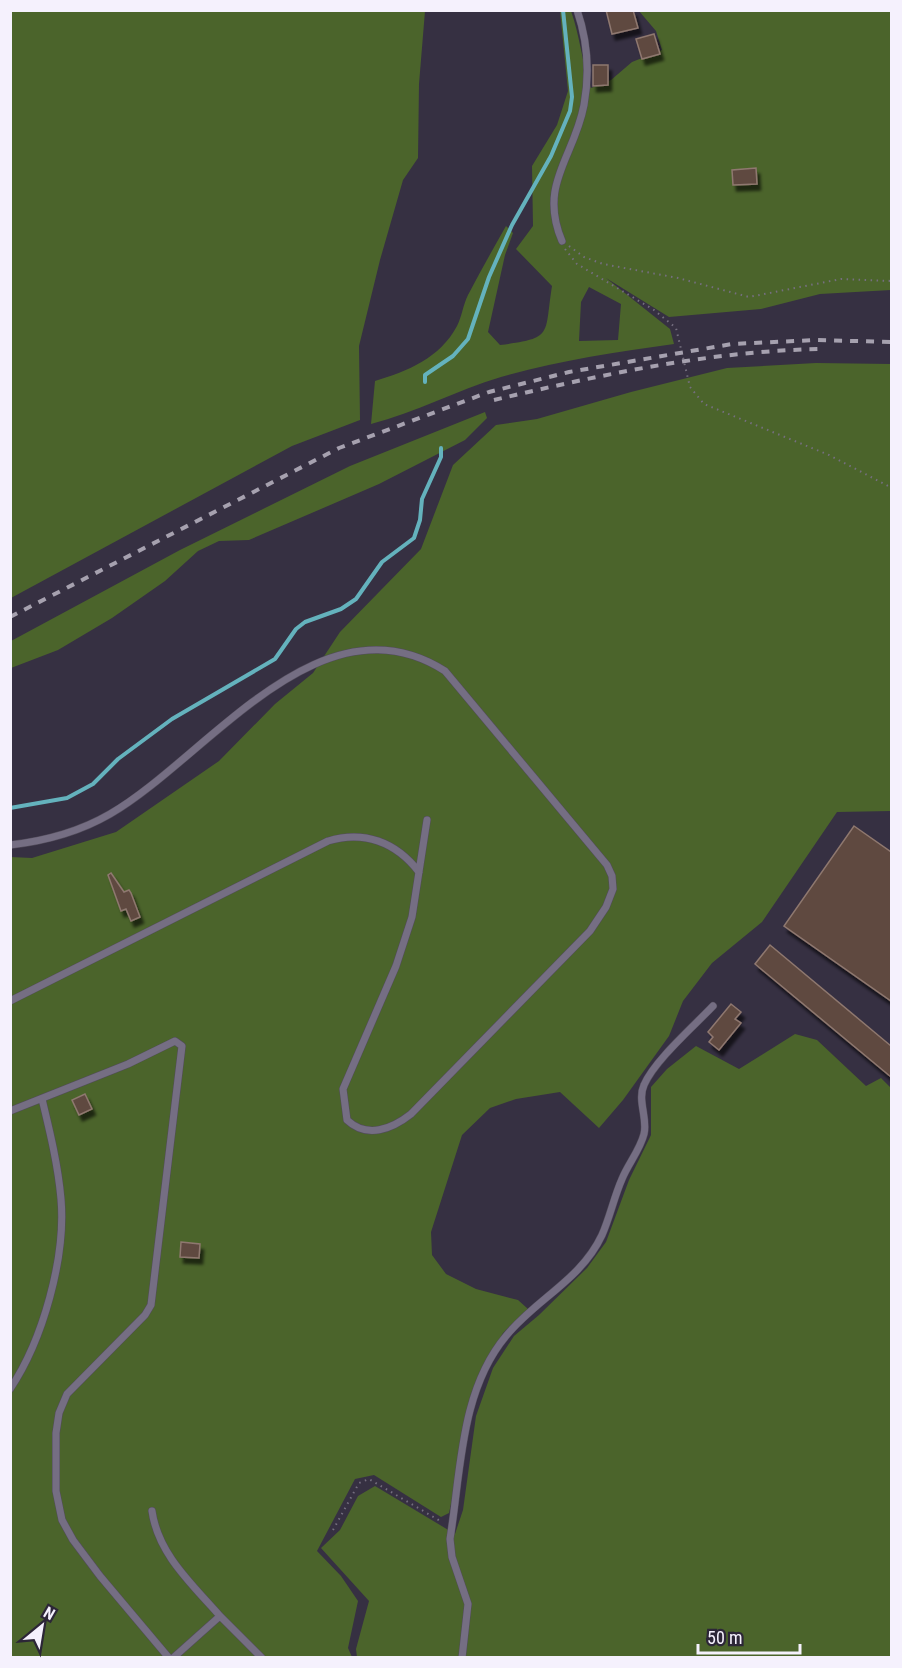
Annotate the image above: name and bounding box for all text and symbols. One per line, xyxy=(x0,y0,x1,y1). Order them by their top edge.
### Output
north arrow xyxy=(12,1596,72,1656)
text: N xyxy=(40,1603,58,1624)
scale bar xyxy=(698,1617,800,1655)
text: 50 m xyxy=(707,1627,742,1648)

